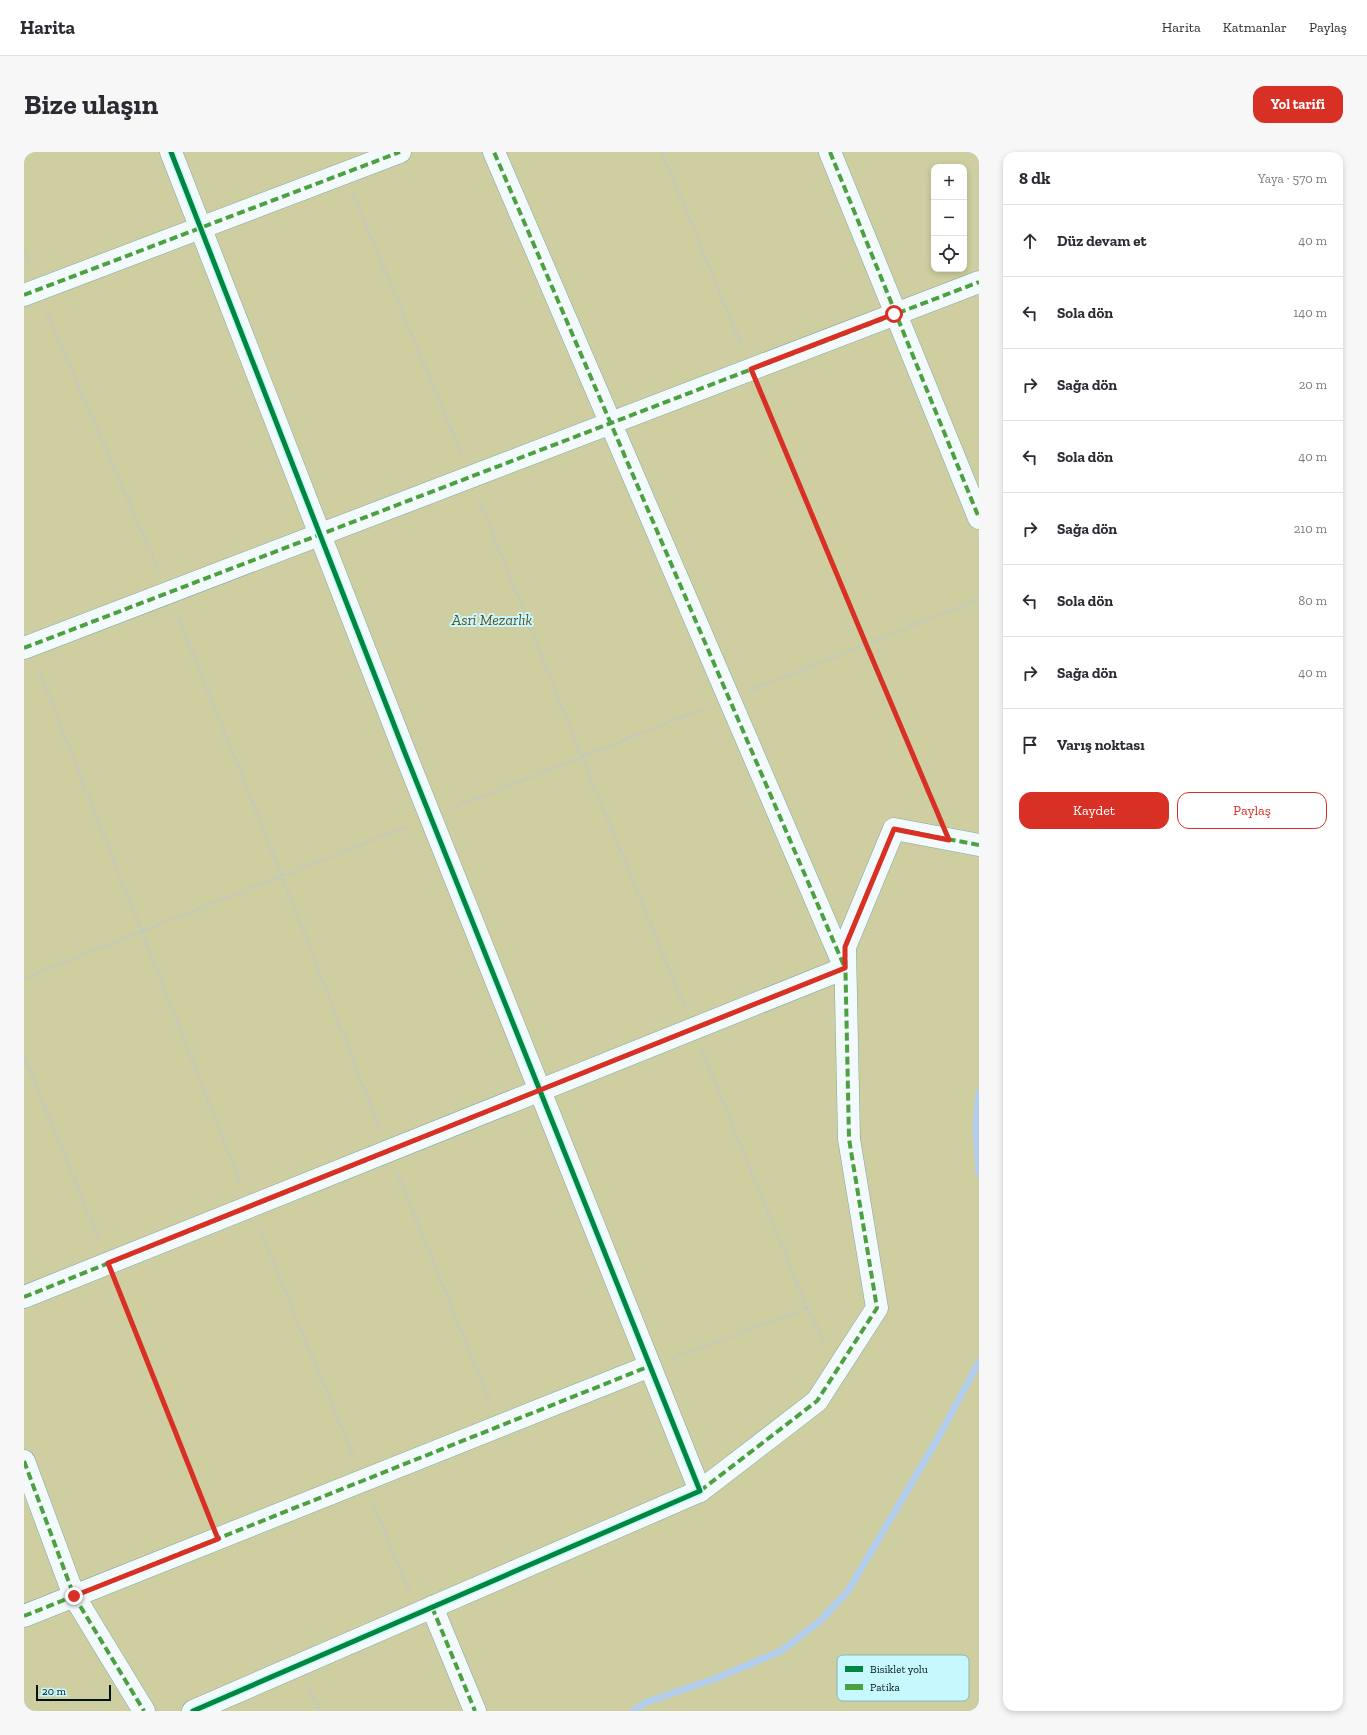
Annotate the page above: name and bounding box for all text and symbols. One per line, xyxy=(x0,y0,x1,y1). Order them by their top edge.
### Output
text: Harita xyxy=(20,16,75,39)
text: Harita xyxy=(1162,19,1201,36)
text: Katmanlar xyxy=(1223,19,1287,36)
text: Paylaş xyxy=(1309,19,1347,36)
button: Yol tarifi xyxy=(1253,86,1343,123)
text: Bize ulaşın xyxy=(24,88,158,121)
map controls xyxy=(931,164,967,272)
button: + xyxy=(931,164,967,200)
text: 8 dk xyxy=(1019,168,1050,188)
text: Yaya · 570 m xyxy=(1258,171,1327,186)
button: − xyxy=(931,200,967,236)
icon: ahead xyxy=(1019,230,1041,252)
text: Düz devam et xyxy=(1057,232,1146,250)
text: 40 m xyxy=(1298,233,1327,248)
button: locate xyxy=(931,236,967,272)
icon: left xyxy=(1019,302,1041,324)
text: Sola dön xyxy=(1057,304,1113,322)
route start xyxy=(885,305,903,323)
text: 140 m xyxy=(1293,305,1327,320)
icon: right xyxy=(1019,374,1041,396)
text: Sağa dön xyxy=(1057,376,1117,394)
text: 20 m xyxy=(1299,377,1327,392)
icon: left xyxy=(1019,446,1041,468)
text: Sola dön xyxy=(1057,448,1113,466)
text: 40 m xyxy=(1298,449,1327,464)
icon: right xyxy=(1019,518,1041,540)
text: Sağa dön xyxy=(1057,520,1117,538)
text: 210 m xyxy=(1294,521,1327,536)
icon: left xyxy=(1019,590,1041,612)
text: Sola dön xyxy=(1057,592,1113,610)
text: 80 m xyxy=(1298,593,1327,608)
park label: Asri Mezarlık xyxy=(451,611,533,629)
icon: right xyxy=(1019,662,1041,684)
text: Sağa dön xyxy=(1057,664,1117,682)
text: 40 m xyxy=(1298,665,1327,680)
icon: arrive xyxy=(1019,734,1041,756)
text: Varış noktası xyxy=(1057,736,1145,754)
button: Kaydet xyxy=(1019,792,1169,829)
button: Paylaş xyxy=(1177,792,1327,829)
route end xyxy=(65,1587,83,1605)
legend xyxy=(837,1655,969,1701)
text: Bisiklet yolu xyxy=(870,1663,928,1676)
text: Patika xyxy=(870,1681,900,1694)
scale bar xyxy=(36,1683,111,1702)
text: 20 m xyxy=(42,1685,66,1698)

